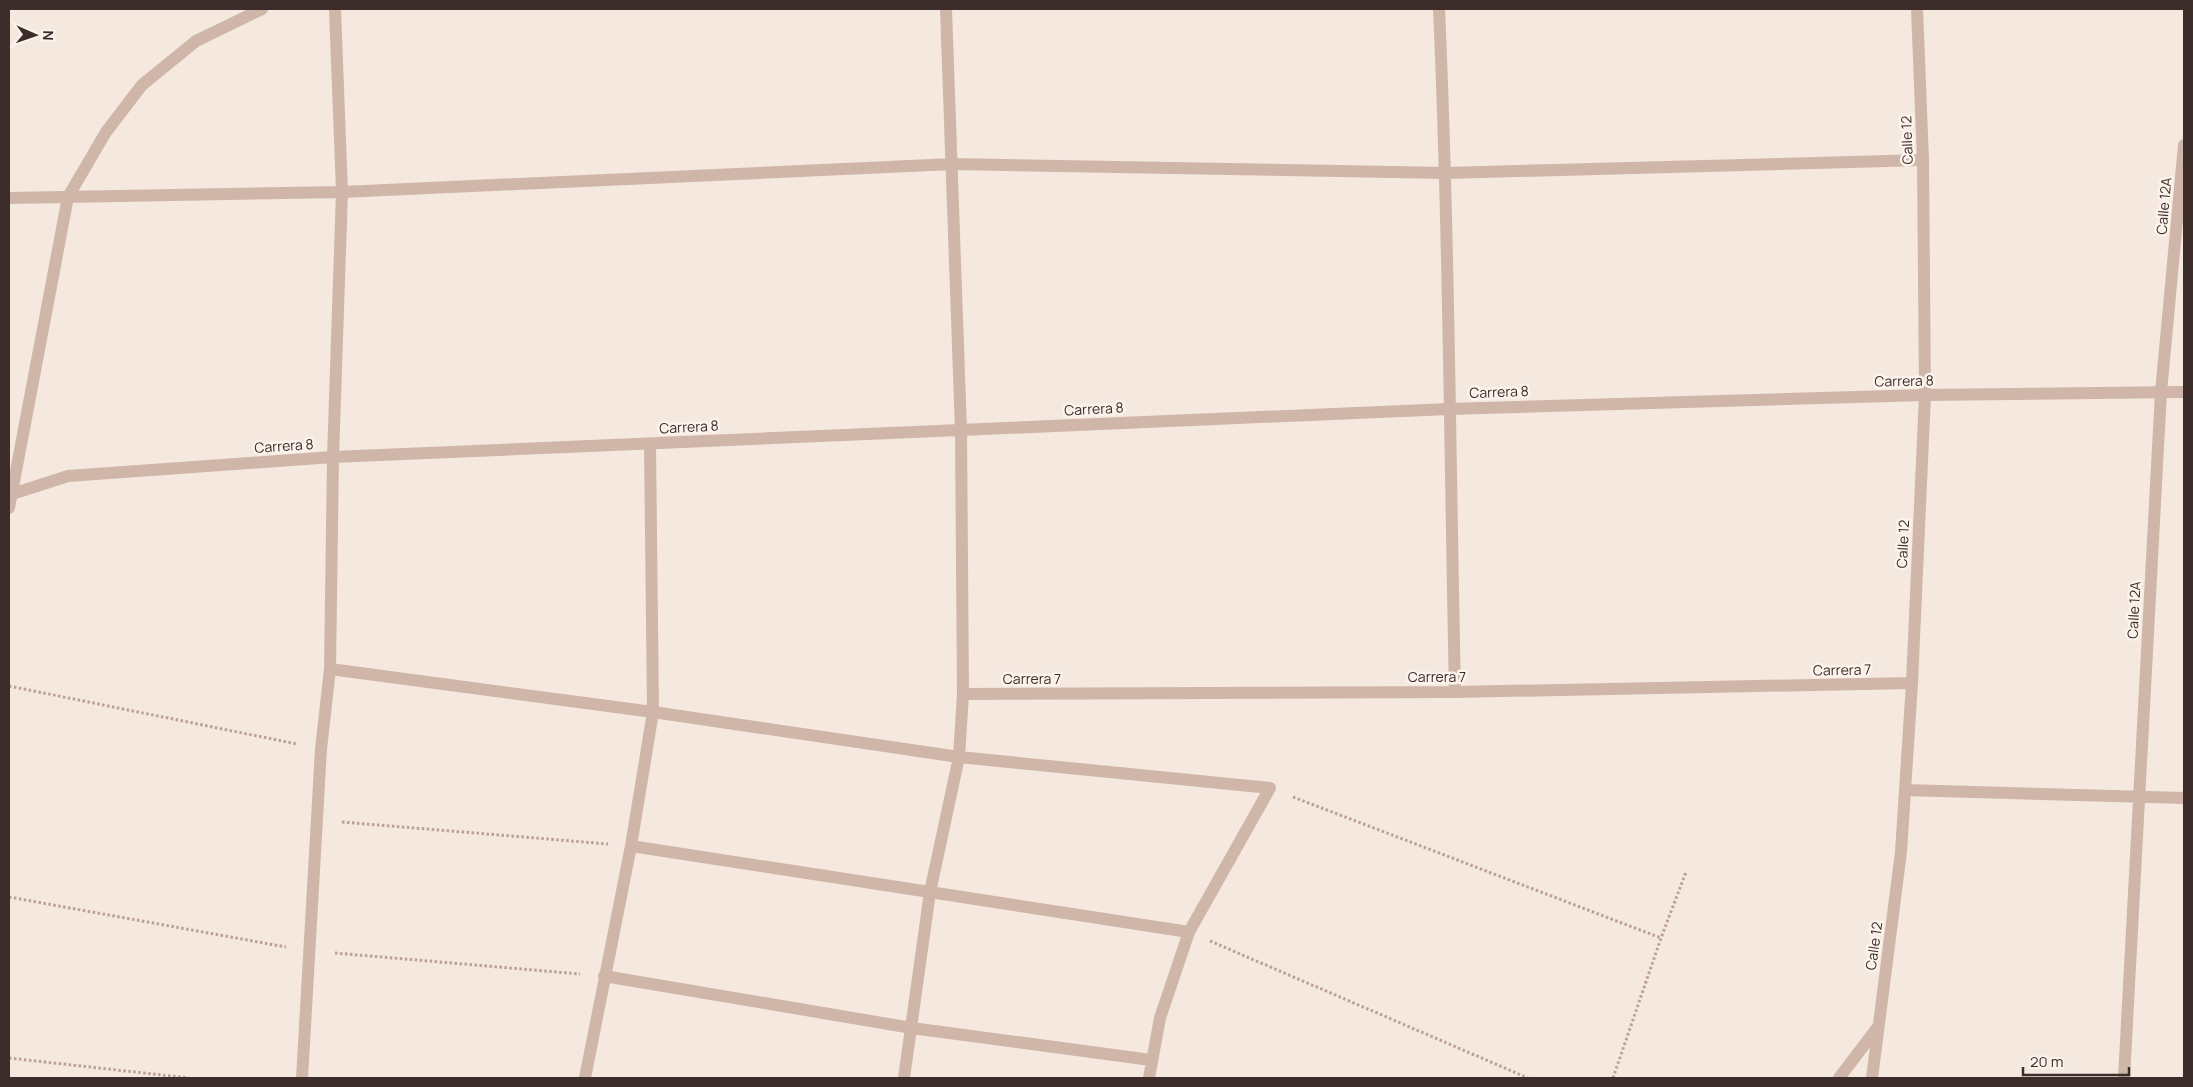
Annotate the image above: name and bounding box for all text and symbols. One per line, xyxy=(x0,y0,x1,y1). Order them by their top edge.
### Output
north arrow xyxy=(10,10,60,60)
text: N xyxy=(39,30,58,41)
street label: Calle 12 xyxy=(1896,115,1917,165)
street label: Calle 12A xyxy=(2152,176,2175,235)
street label: Carrera 8 xyxy=(1874,370,1934,391)
street label: Carrera 8 xyxy=(1469,381,1529,402)
street label: Carrera 8 xyxy=(1064,397,1124,420)
street label: Carrera 8 xyxy=(659,415,719,438)
street label: Carrera 8 xyxy=(254,434,314,457)
street label: Calle 12 xyxy=(1892,519,1913,569)
street label: Calle 12A xyxy=(2123,581,2144,639)
street label: Carrera 7 xyxy=(1813,659,1871,680)
street label: Carrera 7 xyxy=(1408,667,1466,686)
street label: Carrera 7 xyxy=(1003,669,1061,688)
street label: Calle 12 xyxy=(1861,920,1886,971)
scale bar xyxy=(2023,1044,2129,1076)
text: 20 m xyxy=(2030,1051,2063,1072)

